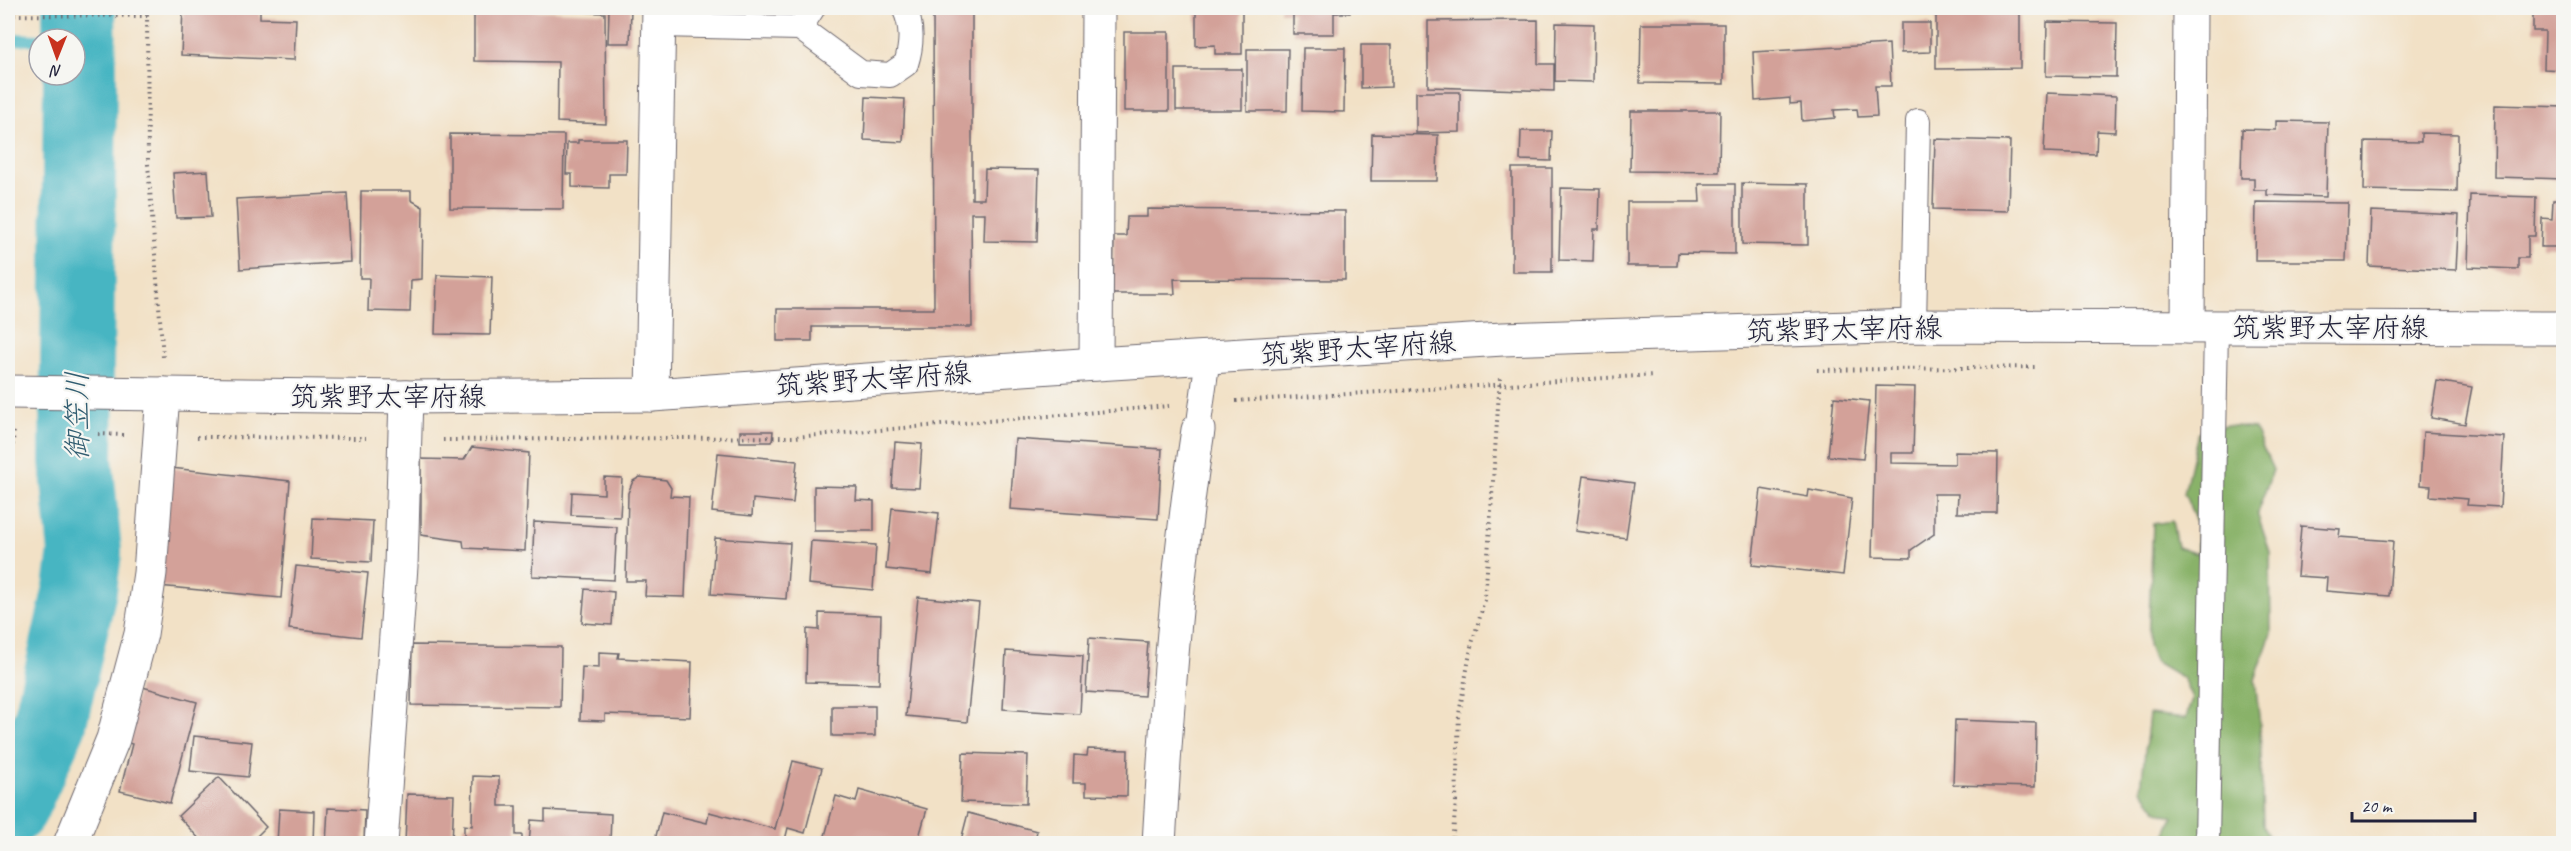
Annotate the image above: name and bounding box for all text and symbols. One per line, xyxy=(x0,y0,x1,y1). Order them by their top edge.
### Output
north arrow xyxy=(27,27,87,87)
text: N xyxy=(49,61,62,81)
street label: 筑紫野太宰府線 xyxy=(1746,310,1942,348)
street label: 筑紫野太宰府線 xyxy=(2232,310,2428,345)
street label: 筑紫野太宰府線 xyxy=(1259,324,1457,372)
street label: 筑紫野太宰府線 xyxy=(774,355,972,403)
water label: 御笠川 xyxy=(58,371,96,461)
street label: 筑紫野太宰府線 xyxy=(290,379,486,414)
scale bar xyxy=(2352,785,2475,823)
text: 20 m xyxy=(2361,795,2394,817)

